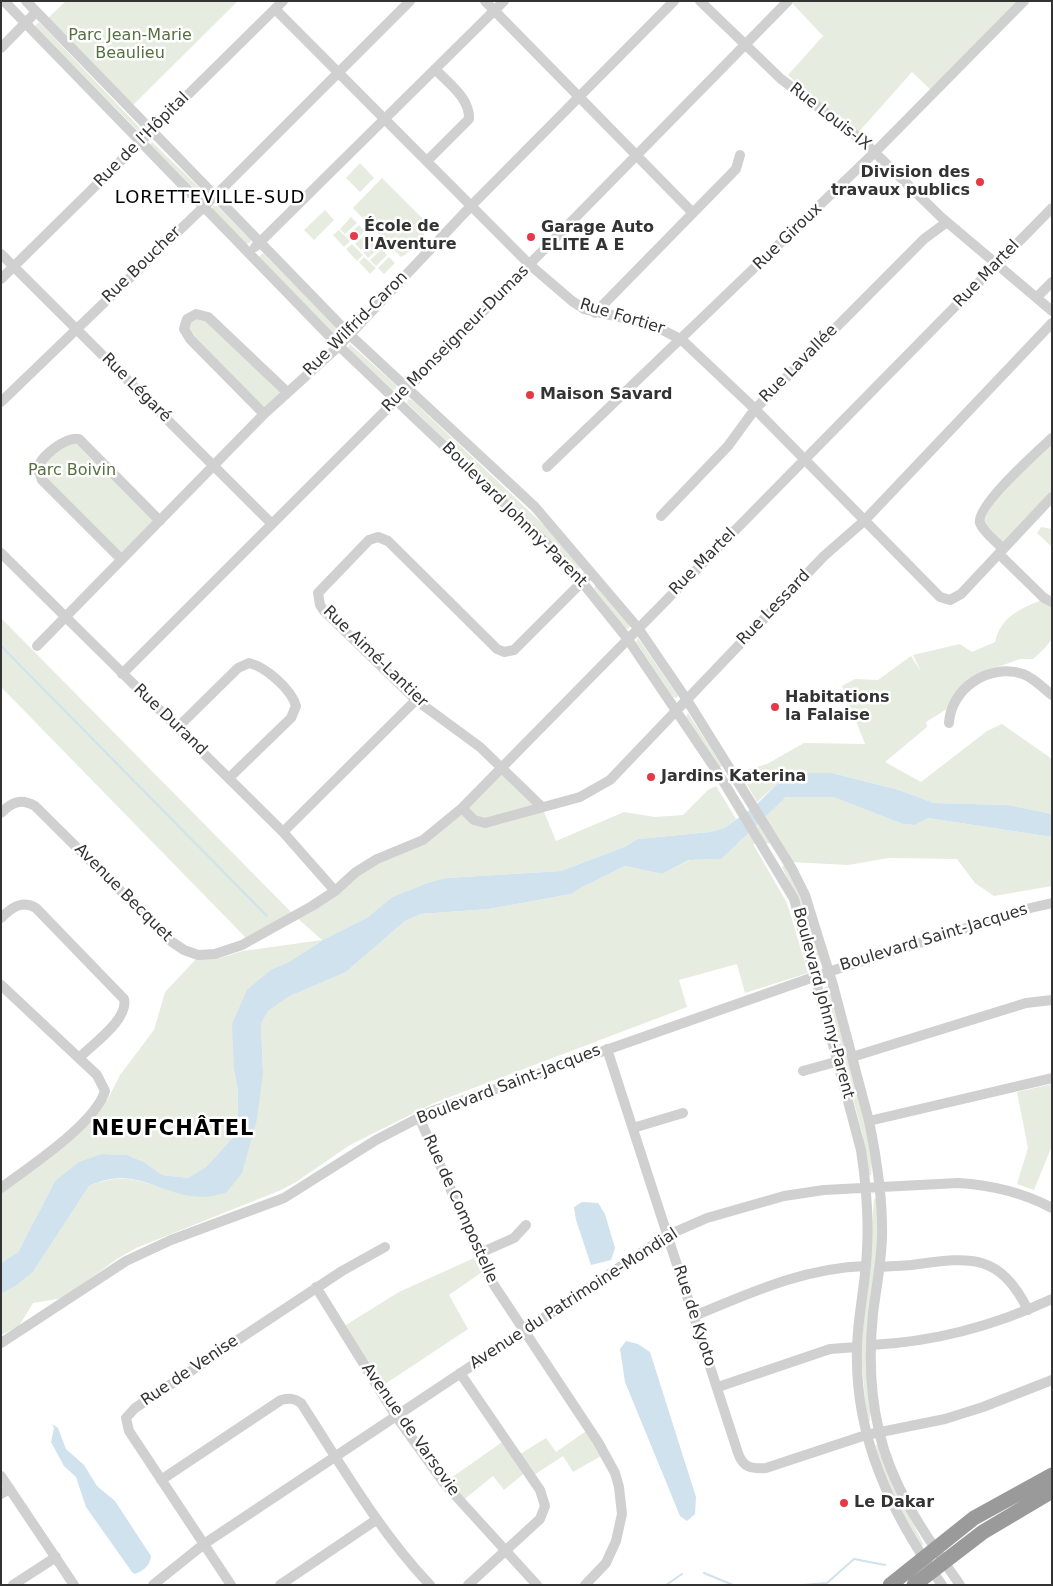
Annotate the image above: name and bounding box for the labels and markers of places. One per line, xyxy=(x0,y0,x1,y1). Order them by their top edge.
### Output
place label: Division des travaux publics xyxy=(831,163,970,201)
marker: Division des travaux publics xyxy=(974,176,986,188)
place label: École de l'Aventure xyxy=(364,217,457,255)
place label: Garage Auto ELITE A E xyxy=(541,218,654,256)
marker: École de l'Aventure xyxy=(348,230,360,242)
marker: Garage Auto ELITE A E xyxy=(525,231,537,243)
place label: Maison Savard xyxy=(540,385,673,405)
marker: Maison Savard xyxy=(524,389,536,401)
place label: Habitations la Falaise xyxy=(785,688,890,726)
marker: Habitations la Falaise xyxy=(769,701,781,713)
place label: Jardins Katerina xyxy=(661,767,806,787)
marker: Jardins Katerina xyxy=(645,771,657,783)
place label: Le Dakar xyxy=(854,1493,934,1513)
marker: Le Dakar xyxy=(838,1497,850,1509)

